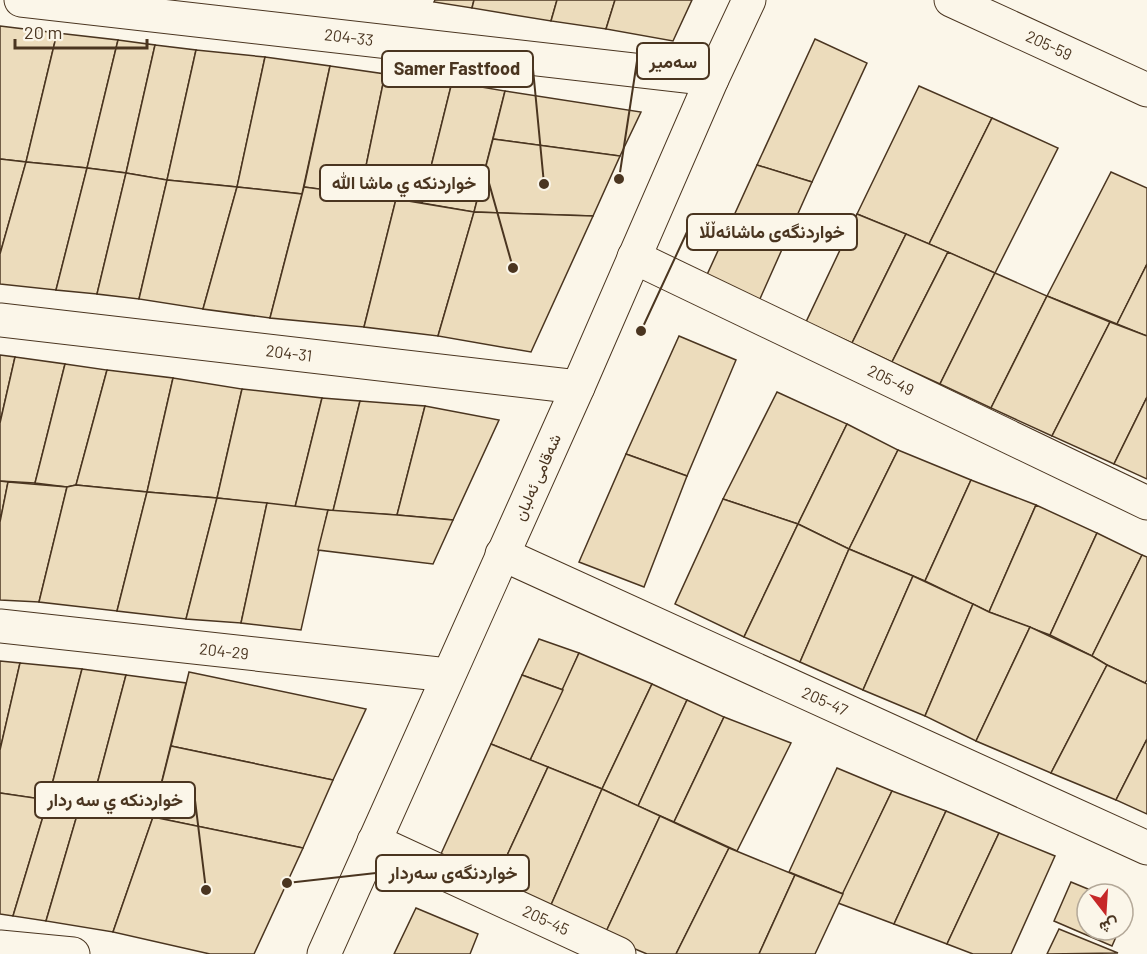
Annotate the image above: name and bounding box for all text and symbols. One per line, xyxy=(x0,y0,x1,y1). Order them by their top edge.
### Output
scale bar xyxy=(15,12,147,50)
text: 20 m xyxy=(24,21,62,43)
street label: 204-33 xyxy=(323,24,375,49)
street label: 205-59 xyxy=(1023,26,1075,63)
callout: سەمیر xyxy=(637,43,709,79)
text: سەمیر xyxy=(648,50,697,73)
callout: Samer Fastfood xyxy=(382,51,533,87)
text: Samer Fastfood xyxy=(394,57,520,79)
callout: خواردنكه ي ماشا الله xyxy=(320,165,489,201)
text: خواردنكه ي ماشا الله xyxy=(332,171,476,198)
callout: خواردنگەی ماشائەڵڵا xyxy=(687,214,857,250)
text: خواردنگەی ماشائەڵڵا xyxy=(699,220,845,243)
street label: 204-31 xyxy=(265,340,313,365)
street label: 205-49 xyxy=(865,360,918,399)
street label: شەقامی ئەلبان xyxy=(509,430,566,524)
street label: 204-29 xyxy=(198,638,250,663)
street label: 205-47 xyxy=(799,682,851,719)
callout: خواردنكه ي سه ردار xyxy=(35,782,195,818)
text: خواردنكه ي سه ردار xyxy=(46,788,183,815)
callout: خواردنگەی سەردار xyxy=(376,855,529,891)
text: خواردنگەی سەردار xyxy=(388,861,518,884)
north arrow xyxy=(1075,882,1135,942)
street label: 205-45 xyxy=(520,901,573,939)
text: ش xyxy=(1097,914,1122,939)

